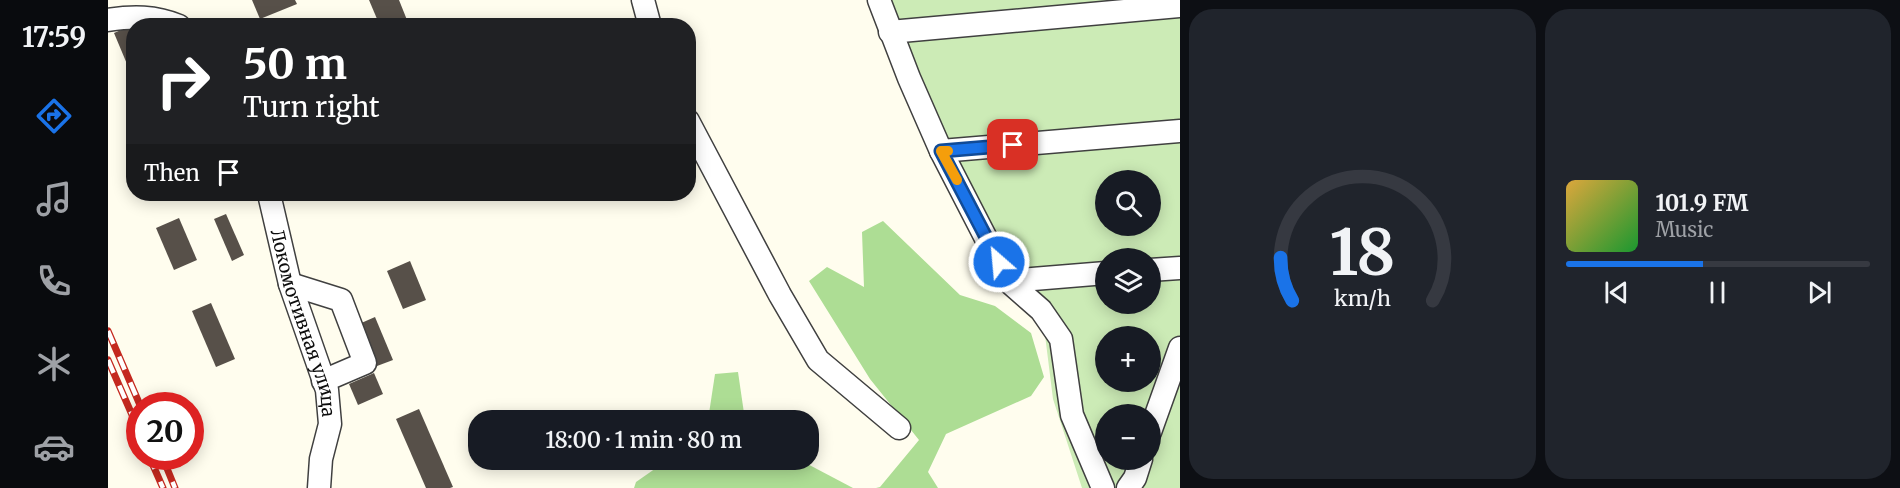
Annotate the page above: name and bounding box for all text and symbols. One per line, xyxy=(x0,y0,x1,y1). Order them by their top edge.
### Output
text: 17:59 xyxy=(22,20,86,54)
text: 50 m xyxy=(243,38,347,90)
icon: right xyxy=(144,42,222,120)
text: Turn right xyxy=(243,90,380,124)
icon: directions xyxy=(33,95,75,137)
pin xyxy=(987,119,1038,170)
icon: arrive xyxy=(996,128,1029,161)
icon: arrive xyxy=(212,156,245,189)
text: Then xyxy=(144,159,200,187)
map controls xyxy=(1095,170,1161,470)
button: search xyxy=(1095,170,1161,236)
icon: music xyxy=(33,178,75,220)
text: 101.9 FM xyxy=(1656,189,1748,217)
text: 18 xyxy=(1329,214,1395,292)
text: Music xyxy=(1656,217,1713,242)
street label: Локомотивная улица xyxy=(266,227,341,418)
position arrow xyxy=(967,230,1031,294)
button: layers xyxy=(1095,248,1161,314)
icon: phone xyxy=(33,260,75,302)
icon: previous xyxy=(1600,276,1633,309)
icon: pause xyxy=(1701,276,1734,309)
icon: next xyxy=(1803,276,1836,309)
text: km/h xyxy=(1334,285,1391,312)
button: + xyxy=(1095,326,1161,392)
icon: climate xyxy=(33,343,75,385)
speed limit sign: 20 xyxy=(126,392,204,470)
button: − xyxy=(1095,404,1161,470)
icon: car xyxy=(33,426,75,468)
text: 18:00 · 1 min · 80 m xyxy=(545,426,742,454)

